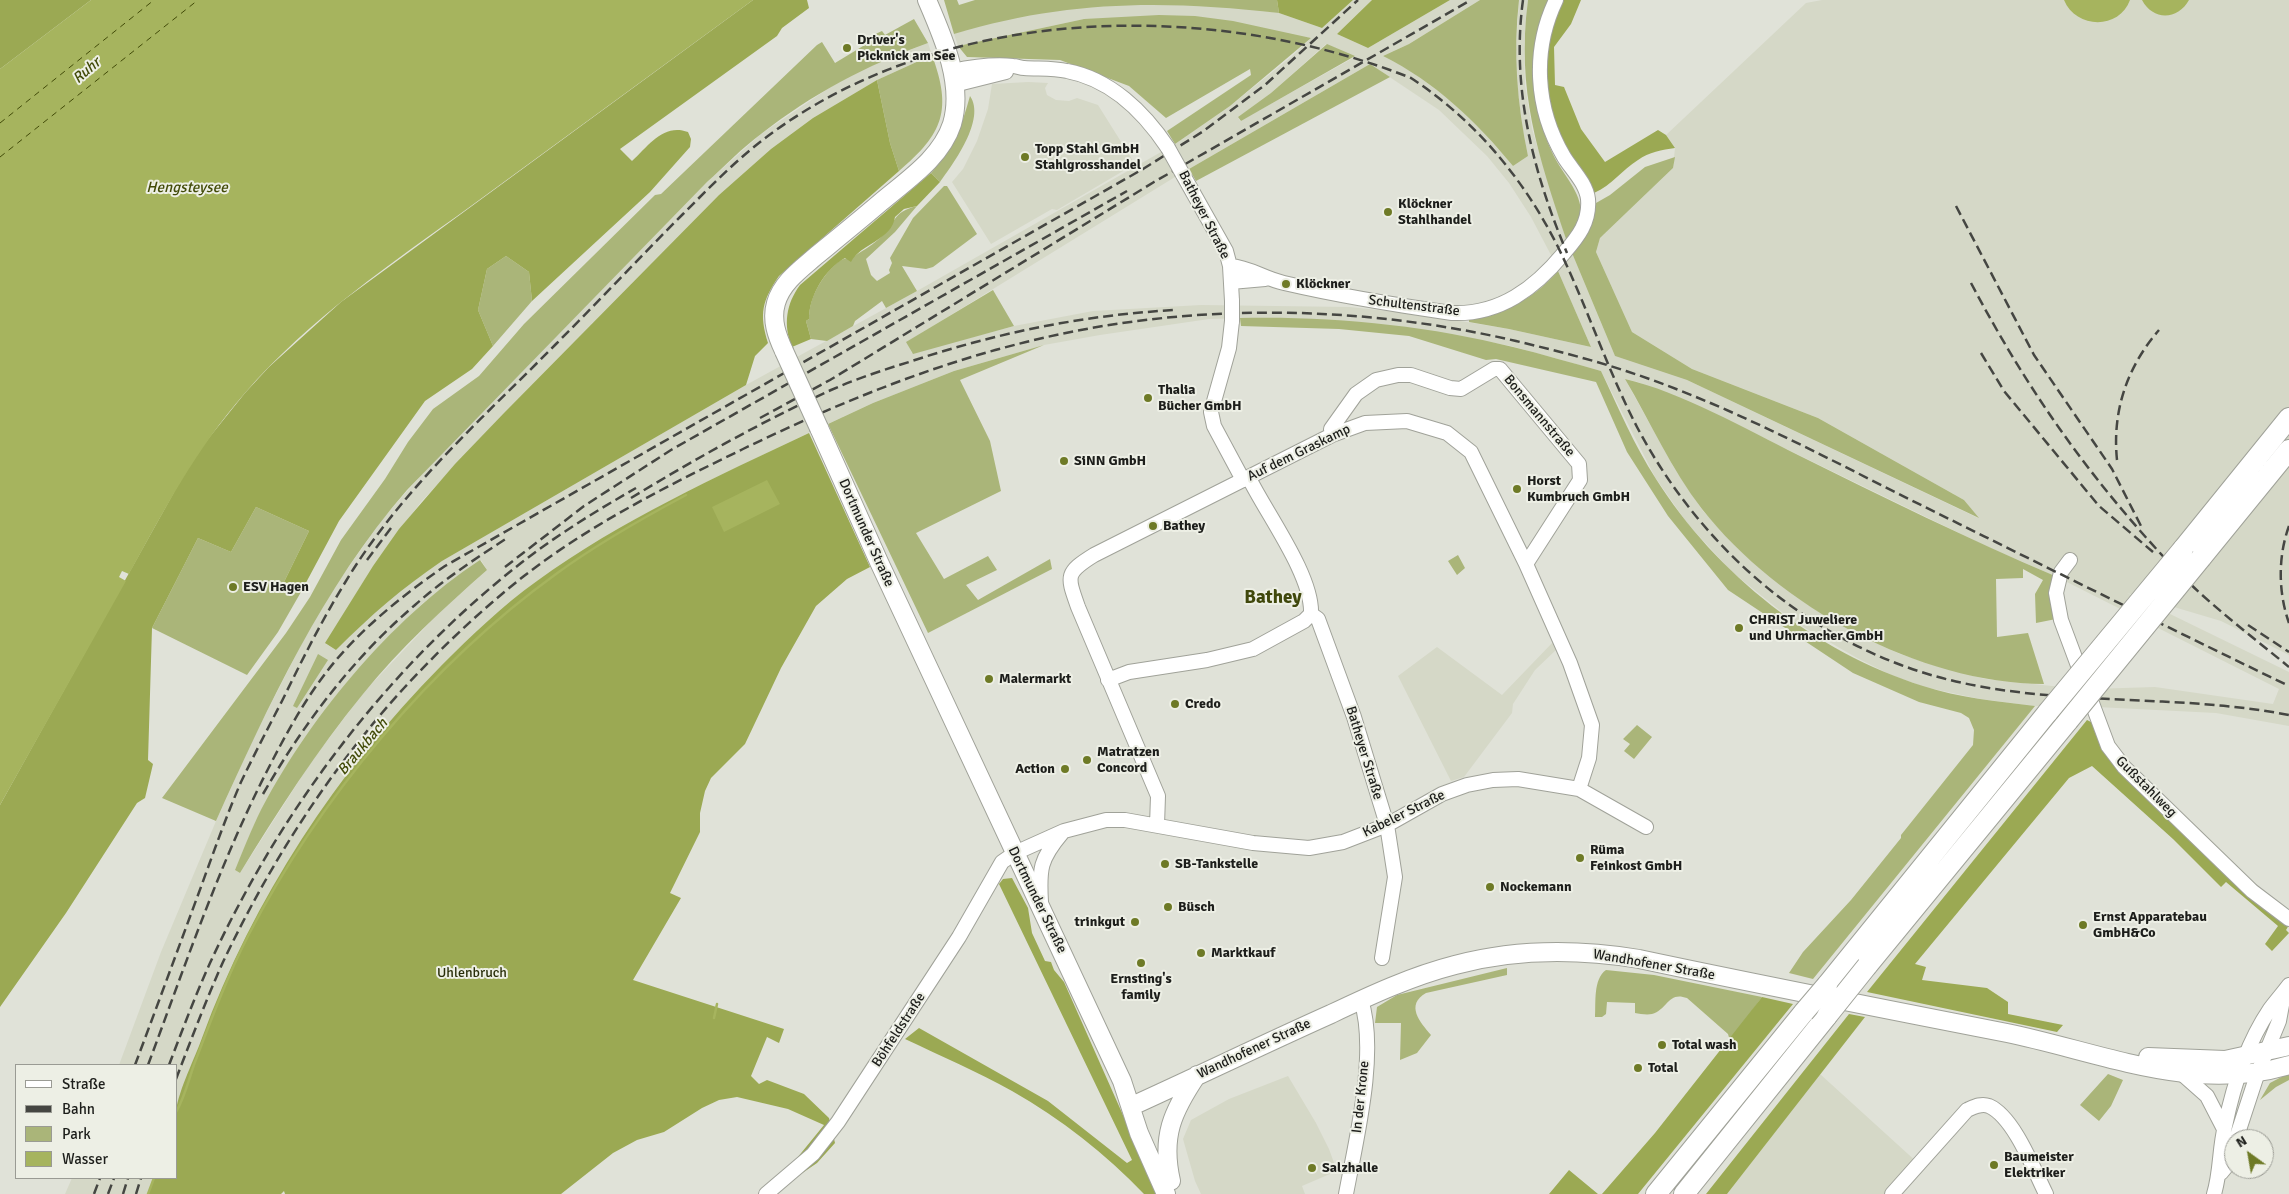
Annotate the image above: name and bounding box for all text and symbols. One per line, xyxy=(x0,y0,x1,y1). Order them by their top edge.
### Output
place label: Driver's Picknick am See xyxy=(857,32,956,64)
marker: Driver's Picknick am See xyxy=(841,42,853,54)
water label: Ruhr xyxy=(70,54,104,88)
place label: Topp Stahl GmbH Stahlgrosshandel xyxy=(1035,141,1141,174)
marker: Topp Stahl GmbH Stahlgrosshandel xyxy=(1019,151,1031,163)
street label: Batheyer Straße xyxy=(1174,168,1234,262)
water label: Hengsteysee xyxy=(146,179,228,197)
place label: Klöckner Stahlhandel xyxy=(1398,196,1472,228)
marker: Klöckner Stahlhandel xyxy=(1382,206,1394,218)
place label: Klöckner xyxy=(1296,276,1350,292)
marker: Klöckner xyxy=(1280,278,1292,290)
street label: Schultenstraße xyxy=(1367,292,1461,320)
street label: Bonsmannstraße xyxy=(1500,372,1578,460)
place label: Thalia Bücher GmbH xyxy=(1158,382,1242,414)
marker: Thalia Bücher GmbH xyxy=(1142,392,1154,404)
street label: Auf dem Graskamp xyxy=(1245,421,1353,485)
place label: SiNN GmbH xyxy=(1074,453,1146,469)
marker: SiNN GmbH xyxy=(1058,455,1070,467)
place label: Horst Kumbruch GmbH xyxy=(1527,473,1630,506)
street label: Dortmunder Straße xyxy=(835,476,897,590)
marker: Horst Kumbruch GmbH xyxy=(1511,483,1523,495)
place label: Bathey xyxy=(1163,518,1205,534)
marker: Bathey xyxy=(1147,520,1159,532)
place label: ESV Hagen xyxy=(243,579,309,595)
marker: ESV Hagen xyxy=(227,581,239,593)
district label: Bathey xyxy=(1244,587,1302,609)
place label: CHRIST Juweliere und Uhrmacher GmbH xyxy=(1749,612,1883,644)
marker: CHRIST Juweliere und Uhrmacher GmbH xyxy=(1733,622,1745,634)
place label: Malermarkt xyxy=(999,671,1071,687)
marker: Malermarkt xyxy=(983,673,995,685)
place label: Credo xyxy=(1185,696,1221,712)
marker: Credo xyxy=(1169,698,1181,710)
street label: Batheyer Straße xyxy=(1342,704,1386,802)
water label: Braukbach xyxy=(334,715,392,779)
place label: Matratzen Concord xyxy=(1097,744,1160,776)
street label: Gußstahlweg xyxy=(2112,753,2180,821)
marker: Matratzen Concord xyxy=(1081,754,1093,766)
place label: Action xyxy=(1015,761,1055,777)
marker: Action xyxy=(1059,763,1071,775)
street label: Kabeler Straße xyxy=(1360,787,1448,841)
place label: Rüma Feinkost GmbH xyxy=(1590,842,1682,874)
street label: Dortmunder Straße xyxy=(1004,844,1070,956)
marker: Rüma Feinkost GmbH xyxy=(1574,852,1586,864)
place label: SB-Tankstelle xyxy=(1175,856,1258,872)
marker: SB-Tankstelle xyxy=(1159,858,1171,870)
place label: Nockemann xyxy=(1500,879,1572,895)
marker: Nockemann xyxy=(1484,881,1496,893)
place label: Büsch xyxy=(1178,899,1215,915)
marker: Büsch xyxy=(1162,901,1174,913)
place label: Ernst Apparatebau GmbH&Co xyxy=(2093,909,2207,942)
place label: trinkgut xyxy=(1074,914,1125,930)
marker: trinkgut xyxy=(1129,916,1141,928)
marker: Ernst Apparatebau GmbH&Co xyxy=(2077,919,2089,931)
place label: Marktkauf xyxy=(1211,945,1275,961)
street label: Wandhofener Straße xyxy=(1592,946,1716,984)
marker: Marktkauf xyxy=(1195,947,1207,959)
marker: Ernsting's family xyxy=(1135,957,1147,969)
park label: Uhlenbruch xyxy=(437,965,507,981)
place label: Ernsting's family xyxy=(1110,971,1172,1004)
street label: Böhfeldstraße xyxy=(869,990,929,1070)
street label: Wandhofener Straße xyxy=(1195,1015,1313,1083)
place label: Total wash xyxy=(1672,1037,1737,1053)
marker: Total wash xyxy=(1656,1039,1668,1051)
street label: In der Krone xyxy=(1349,1060,1373,1134)
place label: Total xyxy=(1648,1060,1678,1076)
marker: Total xyxy=(1632,1062,1644,1074)
legend xyxy=(15,1064,178,1179)
text: Straße xyxy=(62,1075,106,1093)
text: Bahn xyxy=(62,1100,95,1118)
text: Park xyxy=(62,1125,91,1143)
north arrow xyxy=(2224,1129,2274,1179)
text: N xyxy=(2233,1132,2250,1151)
place label: Baumeister Elektriker xyxy=(2004,1149,2074,1182)
text: Wasser xyxy=(62,1150,108,1168)
marker: Baumeister Elektriker xyxy=(1988,1159,2000,1171)
place label: Salzhalle xyxy=(1322,1160,1378,1176)
marker: Salzhalle xyxy=(1306,1162,1318,1174)

